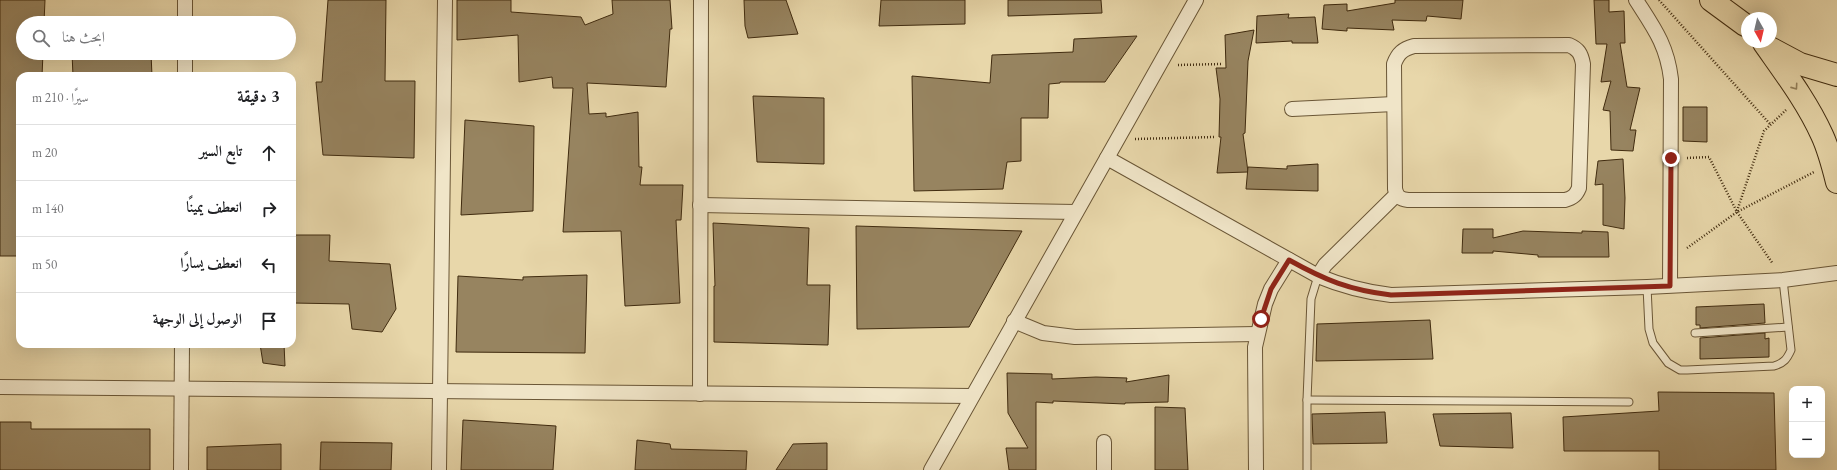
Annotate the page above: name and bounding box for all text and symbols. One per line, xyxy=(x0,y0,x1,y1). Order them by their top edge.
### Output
north arrow xyxy=(1741,12,1777,48)
search box xyxy=(16,16,296,60)
icon: search xyxy=(30,27,52,49)
text: ابحث هنا xyxy=(62,27,105,46)
one-way arrow xyxy=(1790,83,1798,90)
text: 3 دقيقة xyxy=(237,85,280,107)
text: سيرًا · 210 m xyxy=(32,89,89,106)
text: تابع السير xyxy=(199,141,242,160)
icon: ahead xyxy=(258,142,280,164)
text: 20 m xyxy=(32,144,57,161)
route end xyxy=(1662,149,1680,167)
text: انعطف يمينًا xyxy=(186,197,242,216)
icon: right xyxy=(258,198,280,220)
text: 140 m xyxy=(32,200,63,217)
text: انعطف يسارًا xyxy=(180,253,242,272)
icon: left xyxy=(258,254,280,276)
text: 50 m xyxy=(32,256,57,273)
text: الوصول إلى الوجهة xyxy=(153,309,242,328)
icon: arrive xyxy=(258,310,280,332)
route start xyxy=(1252,310,1270,328)
map controls xyxy=(1789,386,1825,458)
button: + xyxy=(1789,386,1825,422)
button: − xyxy=(1789,422,1825,458)

